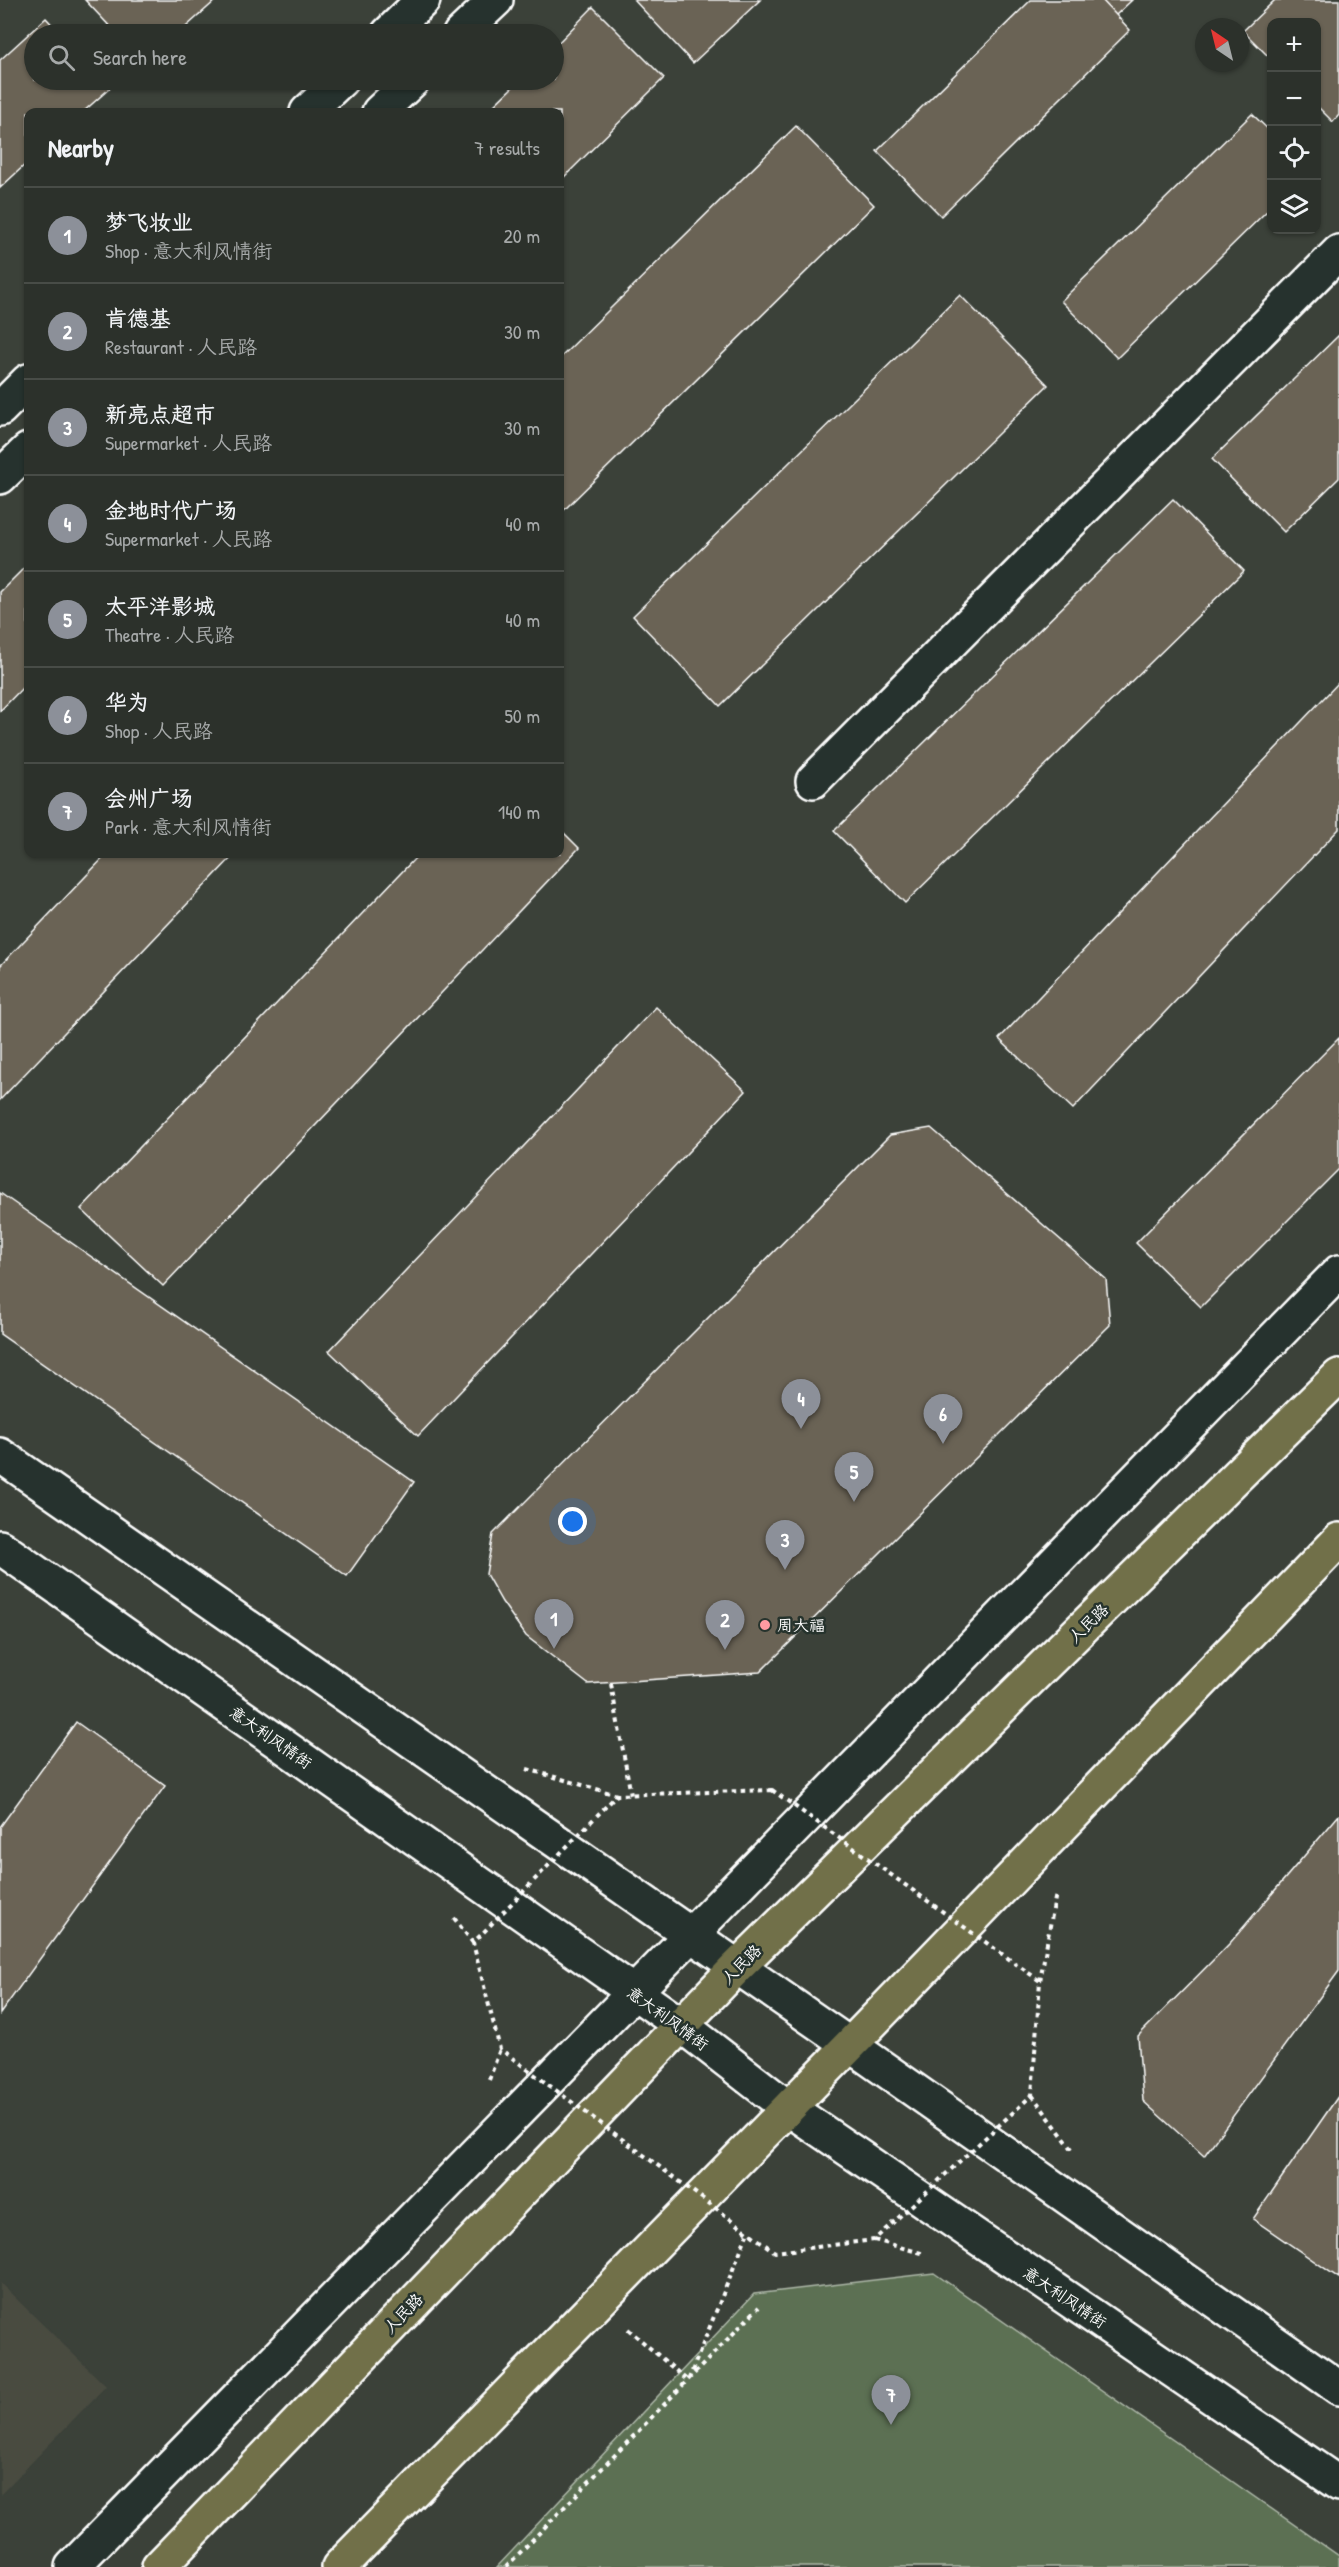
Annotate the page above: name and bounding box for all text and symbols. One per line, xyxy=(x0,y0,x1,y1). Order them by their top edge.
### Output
north arrow xyxy=(1195,18,1249,72)
map controls xyxy=(1267,18,1321,234)
button: + xyxy=(1267,18,1321,72)
search box xyxy=(24,24,564,90)
icon: search xyxy=(45,41,78,74)
text: Search here xyxy=(93,42,187,72)
button: − xyxy=(1267,72,1321,126)
button: locate xyxy=(1267,126,1321,180)
text: Nearby xyxy=(48,130,114,165)
text: 7 results xyxy=(474,134,540,161)
button: layers xyxy=(1267,180,1321,234)
text: 梦飞妆业 xyxy=(105,207,193,237)
text: 1 xyxy=(64,222,71,249)
text: 20 m xyxy=(503,222,540,249)
text: Shop · 意大利风情街 xyxy=(105,237,272,264)
text: 肯德基 xyxy=(105,303,171,333)
text: 2 xyxy=(63,318,72,345)
text: 30 m xyxy=(504,318,540,345)
text: Restaurant · 人民路 xyxy=(105,333,257,360)
text: 新亮点超市 xyxy=(105,399,215,429)
text: 3 xyxy=(63,414,72,441)
text: 30 m xyxy=(504,414,540,441)
text: Supermarket · 人民路 xyxy=(105,429,272,456)
text: 金地时代广场 xyxy=(105,495,237,525)
text: 4 xyxy=(64,510,71,537)
text: 40 m xyxy=(505,510,540,537)
text: Supermarket · 人民路 xyxy=(105,525,272,552)
text: 太平洋影城 xyxy=(105,591,215,621)
text: 5 xyxy=(63,606,72,633)
text: 40 m xyxy=(505,606,540,633)
text: Theatre · 人民路 xyxy=(105,621,234,648)
text: 华为 xyxy=(105,687,149,717)
text: 6 xyxy=(64,702,71,729)
text: 50 m xyxy=(504,702,540,729)
text: Shop · 人民路 xyxy=(105,717,212,744)
text: 会州广场 xyxy=(105,783,193,813)
text: 7 xyxy=(63,798,72,825)
text: 140 m xyxy=(498,798,540,825)
text: Park · 意大利风情街 xyxy=(105,813,272,840)
pin: 4 xyxy=(782,1380,820,1429)
pin: 6 xyxy=(924,1394,962,1444)
pin: 5 xyxy=(834,1452,874,1502)
your location xyxy=(558,1507,587,1536)
pin: 3 xyxy=(766,1520,804,1570)
street label: 人民路 xyxy=(1063,1598,1113,1648)
pin: 1 xyxy=(534,1600,574,1649)
pin: 2 xyxy=(706,1600,744,1650)
place label: 周大福 xyxy=(777,1614,825,1636)
marker: 周大福 xyxy=(758,1618,772,1632)
street label: 意大利风情街 xyxy=(225,1700,317,1774)
street label: 人民路 xyxy=(716,1939,766,1989)
street label: 意大利风情街 xyxy=(623,1981,713,2055)
street label: 意大利风情街 xyxy=(1019,2261,1111,2333)
street label: 人民路 xyxy=(378,2288,428,2338)
pin: 7 xyxy=(872,2376,910,2425)

